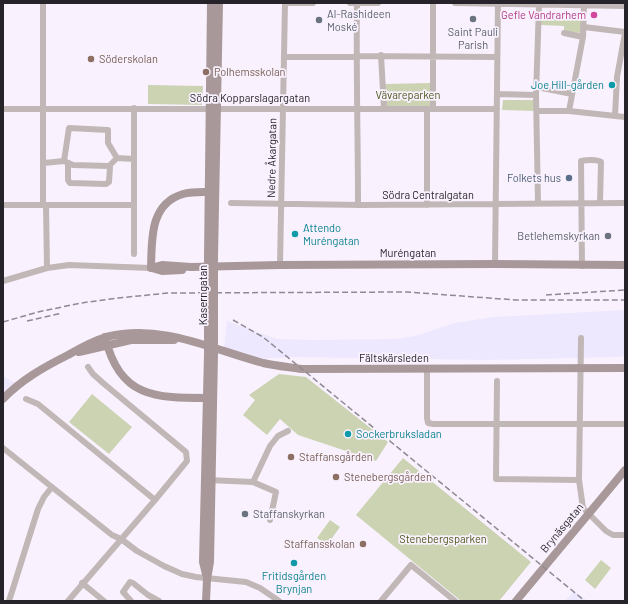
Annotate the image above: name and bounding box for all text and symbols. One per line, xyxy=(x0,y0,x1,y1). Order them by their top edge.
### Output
place label: Al-Rashideen Moské xyxy=(327,7,391,33)
place label: Gefle Vandrarhem xyxy=(501,8,586,22)
marker: Gefle Vandrarhem xyxy=(589,10,599,20)
marker: Saint Pauli Parish xyxy=(468,14,478,24)
marker: Al-Rashideen Moské xyxy=(314,15,324,25)
place label: Saint Pauli Parish xyxy=(448,25,498,51)
place label: Söderskolan xyxy=(99,52,158,66)
marker: Söderskolan xyxy=(86,54,96,64)
place label: Polhemsskolan xyxy=(214,65,285,79)
marker: Polhemsskolan xyxy=(201,67,211,77)
place label: Joe Hill-gården xyxy=(531,78,604,92)
marker: Joe Hill-gården xyxy=(607,80,617,90)
park label: Vävareparken xyxy=(376,88,440,102)
street label: Södra Kopparslagargatan xyxy=(190,91,310,105)
street label: Nedre Åkargatan xyxy=(265,118,279,198)
place label: Folkets hus xyxy=(507,171,561,185)
marker: Folkets hus xyxy=(564,173,574,183)
street label: Södra Centralgatan xyxy=(382,188,474,202)
place label: Attendo Muréngatan xyxy=(303,221,360,247)
marker: Attendo Muréngatan xyxy=(290,229,300,239)
place label: Betlehemskyrkan xyxy=(517,229,600,243)
marker: Betlehemskyrkan xyxy=(603,231,613,241)
street label: Muréngatan xyxy=(380,246,436,260)
street label: Kaserngatan xyxy=(196,265,210,325)
street label: Fältskärsleden xyxy=(359,351,429,365)
place label: Sockerbruksladan xyxy=(356,427,442,441)
marker: Sockerbruksladan xyxy=(343,429,353,439)
place label: Staffansgården xyxy=(299,450,373,464)
marker: Staffansgården xyxy=(286,452,296,462)
place label: Stenebergsgården xyxy=(344,470,432,484)
marker: Stenebergsgården xyxy=(331,472,341,482)
street label: Brynäsgatan xyxy=(538,501,586,555)
place label: Staffanskyrkan xyxy=(253,507,325,521)
marker: Staffanskyrkan xyxy=(240,509,250,519)
park label: Stenebergsparken xyxy=(399,532,487,546)
place label: Staffansskolan xyxy=(284,537,355,551)
marker: Staffansskolan xyxy=(358,539,368,549)
marker: Fritidsgården Brynjan xyxy=(289,558,299,568)
place label: Fritidsgården Brynjan xyxy=(262,569,326,595)

